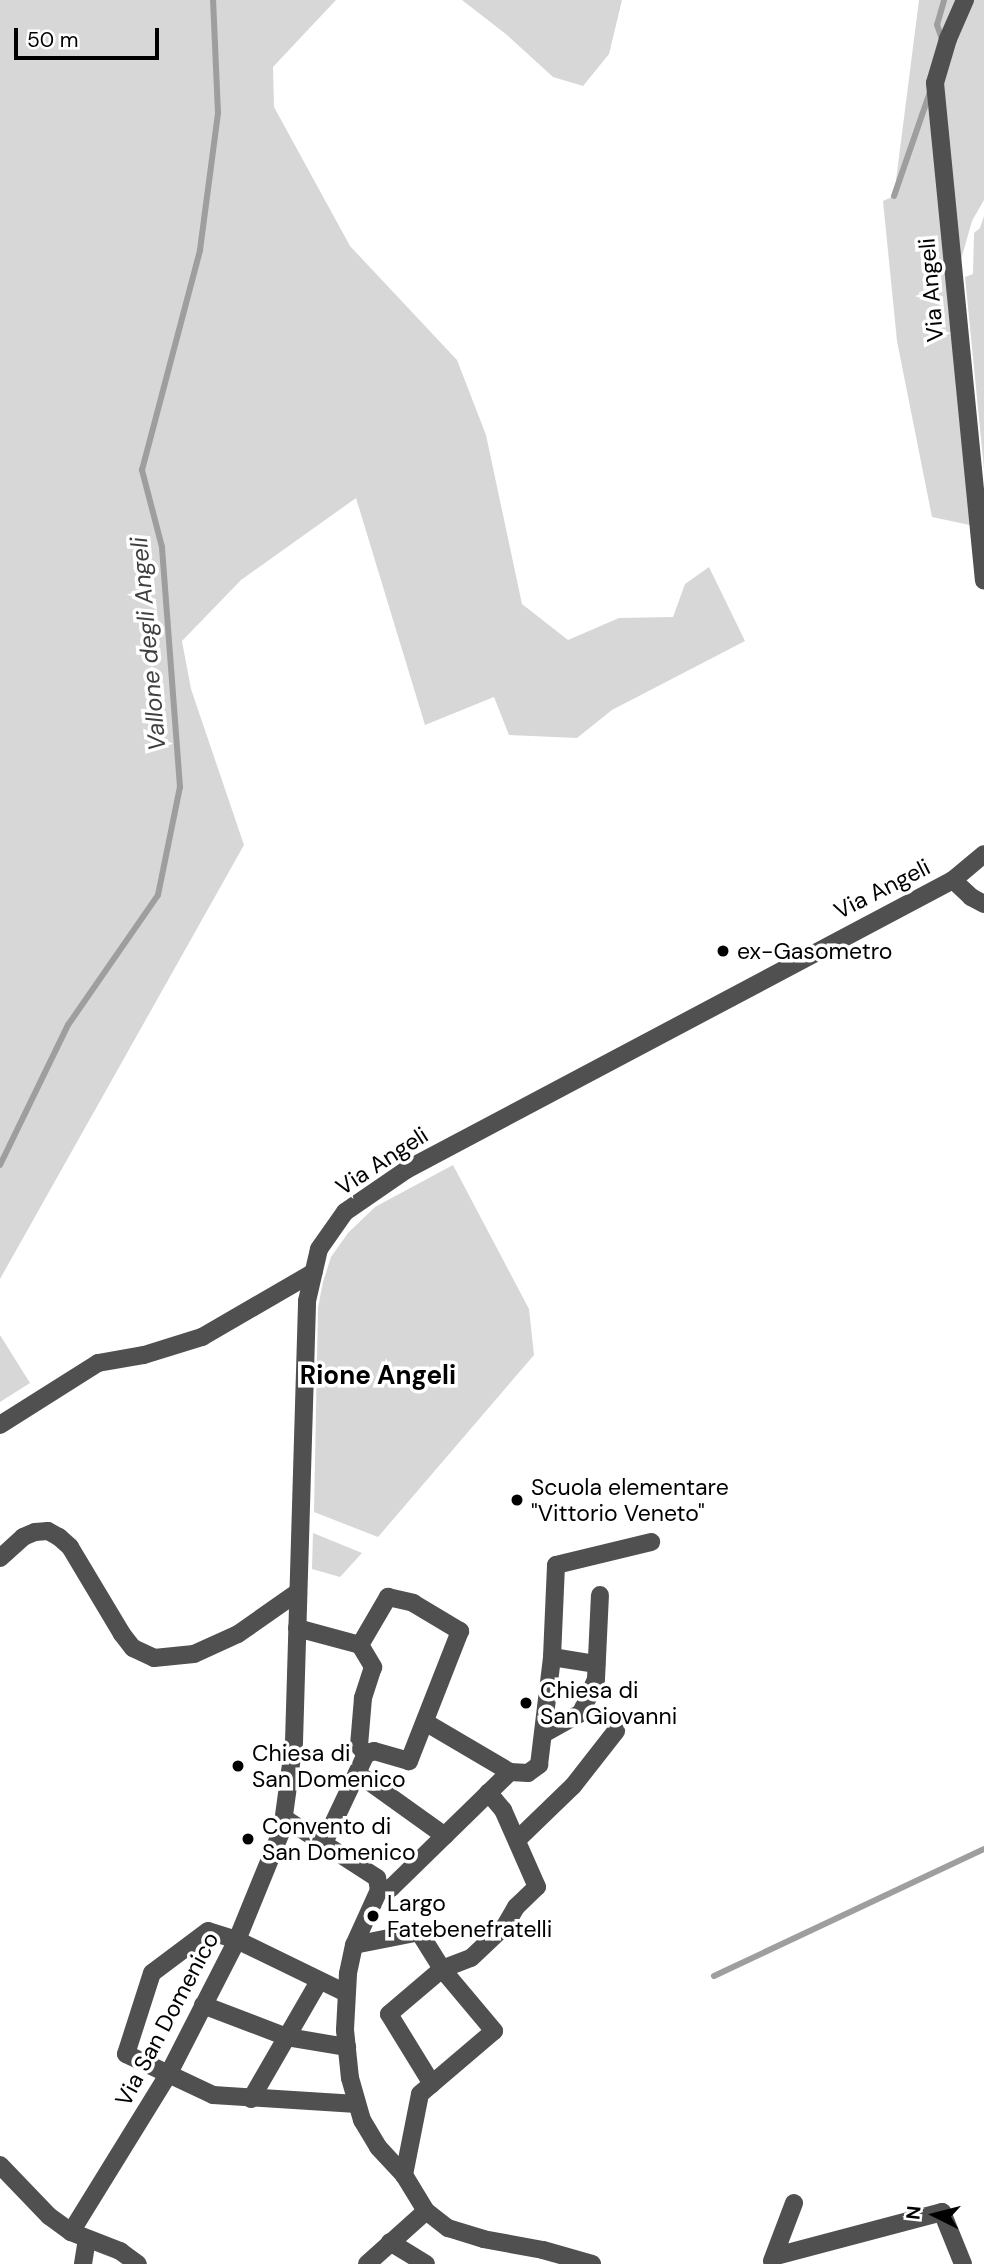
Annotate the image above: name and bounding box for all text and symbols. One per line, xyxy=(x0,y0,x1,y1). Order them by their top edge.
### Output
scale bar xyxy=(18,14,163,58)
text: 50 m xyxy=(27,26,78,54)
street label: Via Angeli xyxy=(913,237,949,343)
water label: Vallone degli Angeli xyxy=(124,536,172,752)
street label: Via Angeli xyxy=(829,853,935,925)
place label: ex-Gasometro xyxy=(737,937,892,965)
marker: ex-Gasometro xyxy=(715,943,731,959)
street label: Via Angeli xyxy=(331,1121,433,1201)
district label: Rione Angeli xyxy=(300,1360,456,1392)
place label: Scuola elementare "Vittorio Veneto" xyxy=(531,1473,729,1527)
marker: Scuola elementare "Vittorio Veneto" xyxy=(509,1492,525,1508)
place label: Chiesa di San Giovanni xyxy=(540,1676,677,1730)
marker: Chiesa di San Giovanni xyxy=(518,1695,534,1711)
place label: Chiesa di San Domenico xyxy=(252,1739,406,1793)
marker: Chiesa di San Domenico xyxy=(230,1758,246,1774)
place label: Convento di San Domenico xyxy=(262,1812,416,1866)
marker: Convento di San Domenico xyxy=(240,1831,256,1847)
place label: Largo Fatebenefratelli xyxy=(387,1889,552,1943)
marker: Largo Fatebenefratelli xyxy=(365,1908,381,1924)
street label: Via San Domenico xyxy=(109,1927,225,2111)
north arrow xyxy=(900,2180,970,2250)
text: N xyxy=(900,2205,927,2221)

